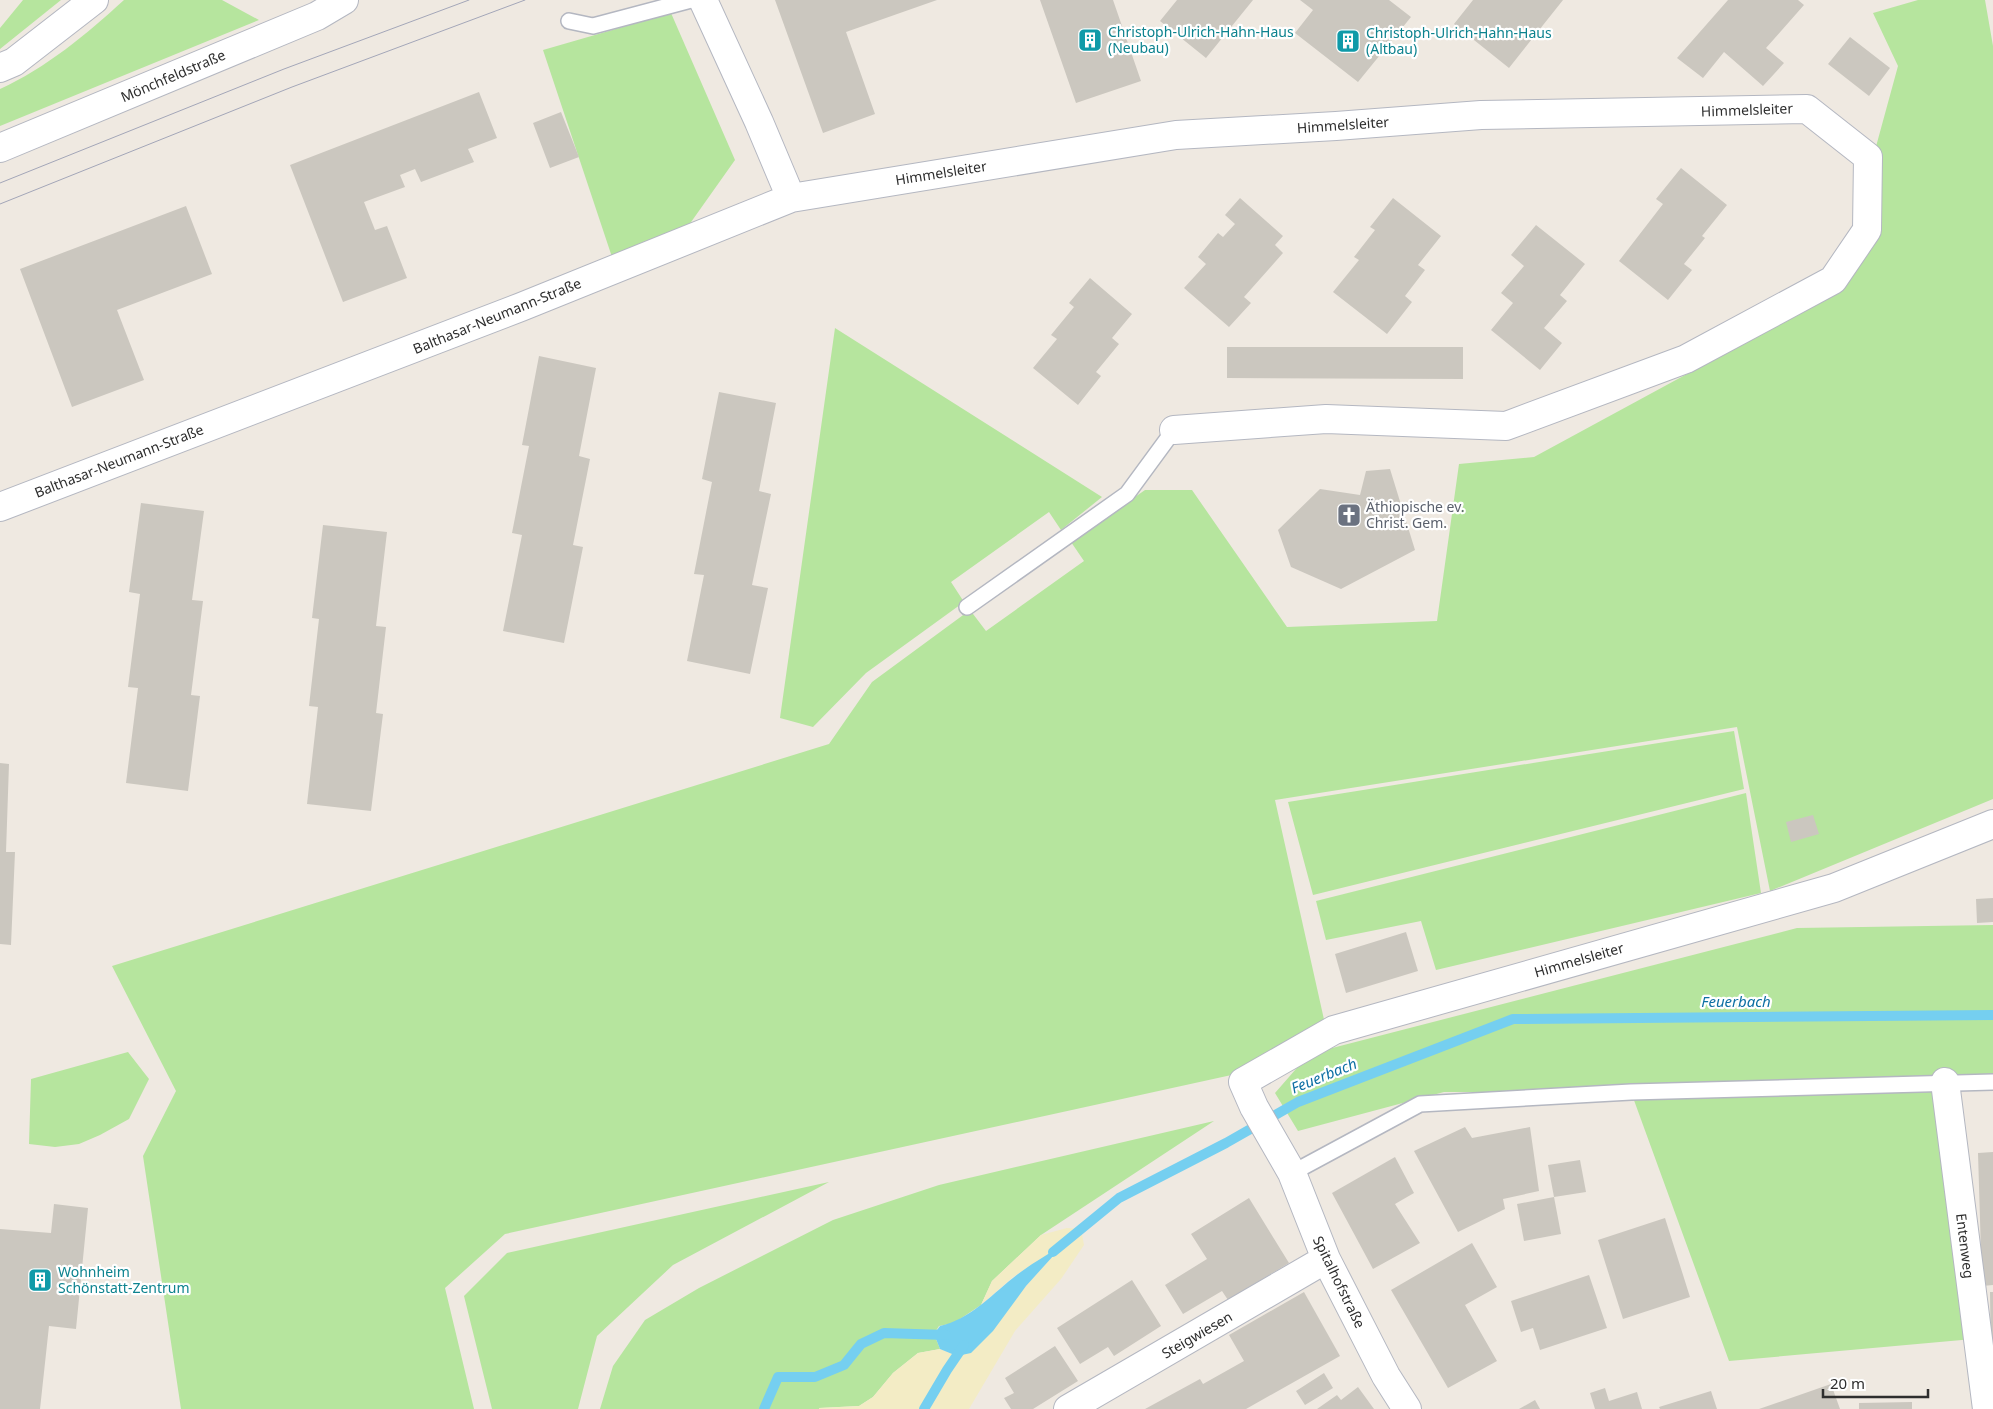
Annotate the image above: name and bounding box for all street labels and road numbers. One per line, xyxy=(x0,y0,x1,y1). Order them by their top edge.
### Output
street label: Mönchfeldstraße xyxy=(118,45,228,106)
street label: Himmelsleiter xyxy=(1701,98,1794,121)
street label: Himmelsleiter xyxy=(1296,112,1390,137)
street label: Himmelsleiter xyxy=(894,156,988,189)
street label: Balthasar-Neumann-Straße xyxy=(410,273,584,358)
street label: Balthasar-Neumann-Straße xyxy=(32,419,206,502)
street label: Himmelsleiter xyxy=(1532,938,1626,981)
street label: Entenweg xyxy=(1952,1212,1979,1280)
street label: Spitalhofstraße xyxy=(1309,1233,1370,1331)
street label: Steigwiesen xyxy=(1158,1307,1236,1362)

